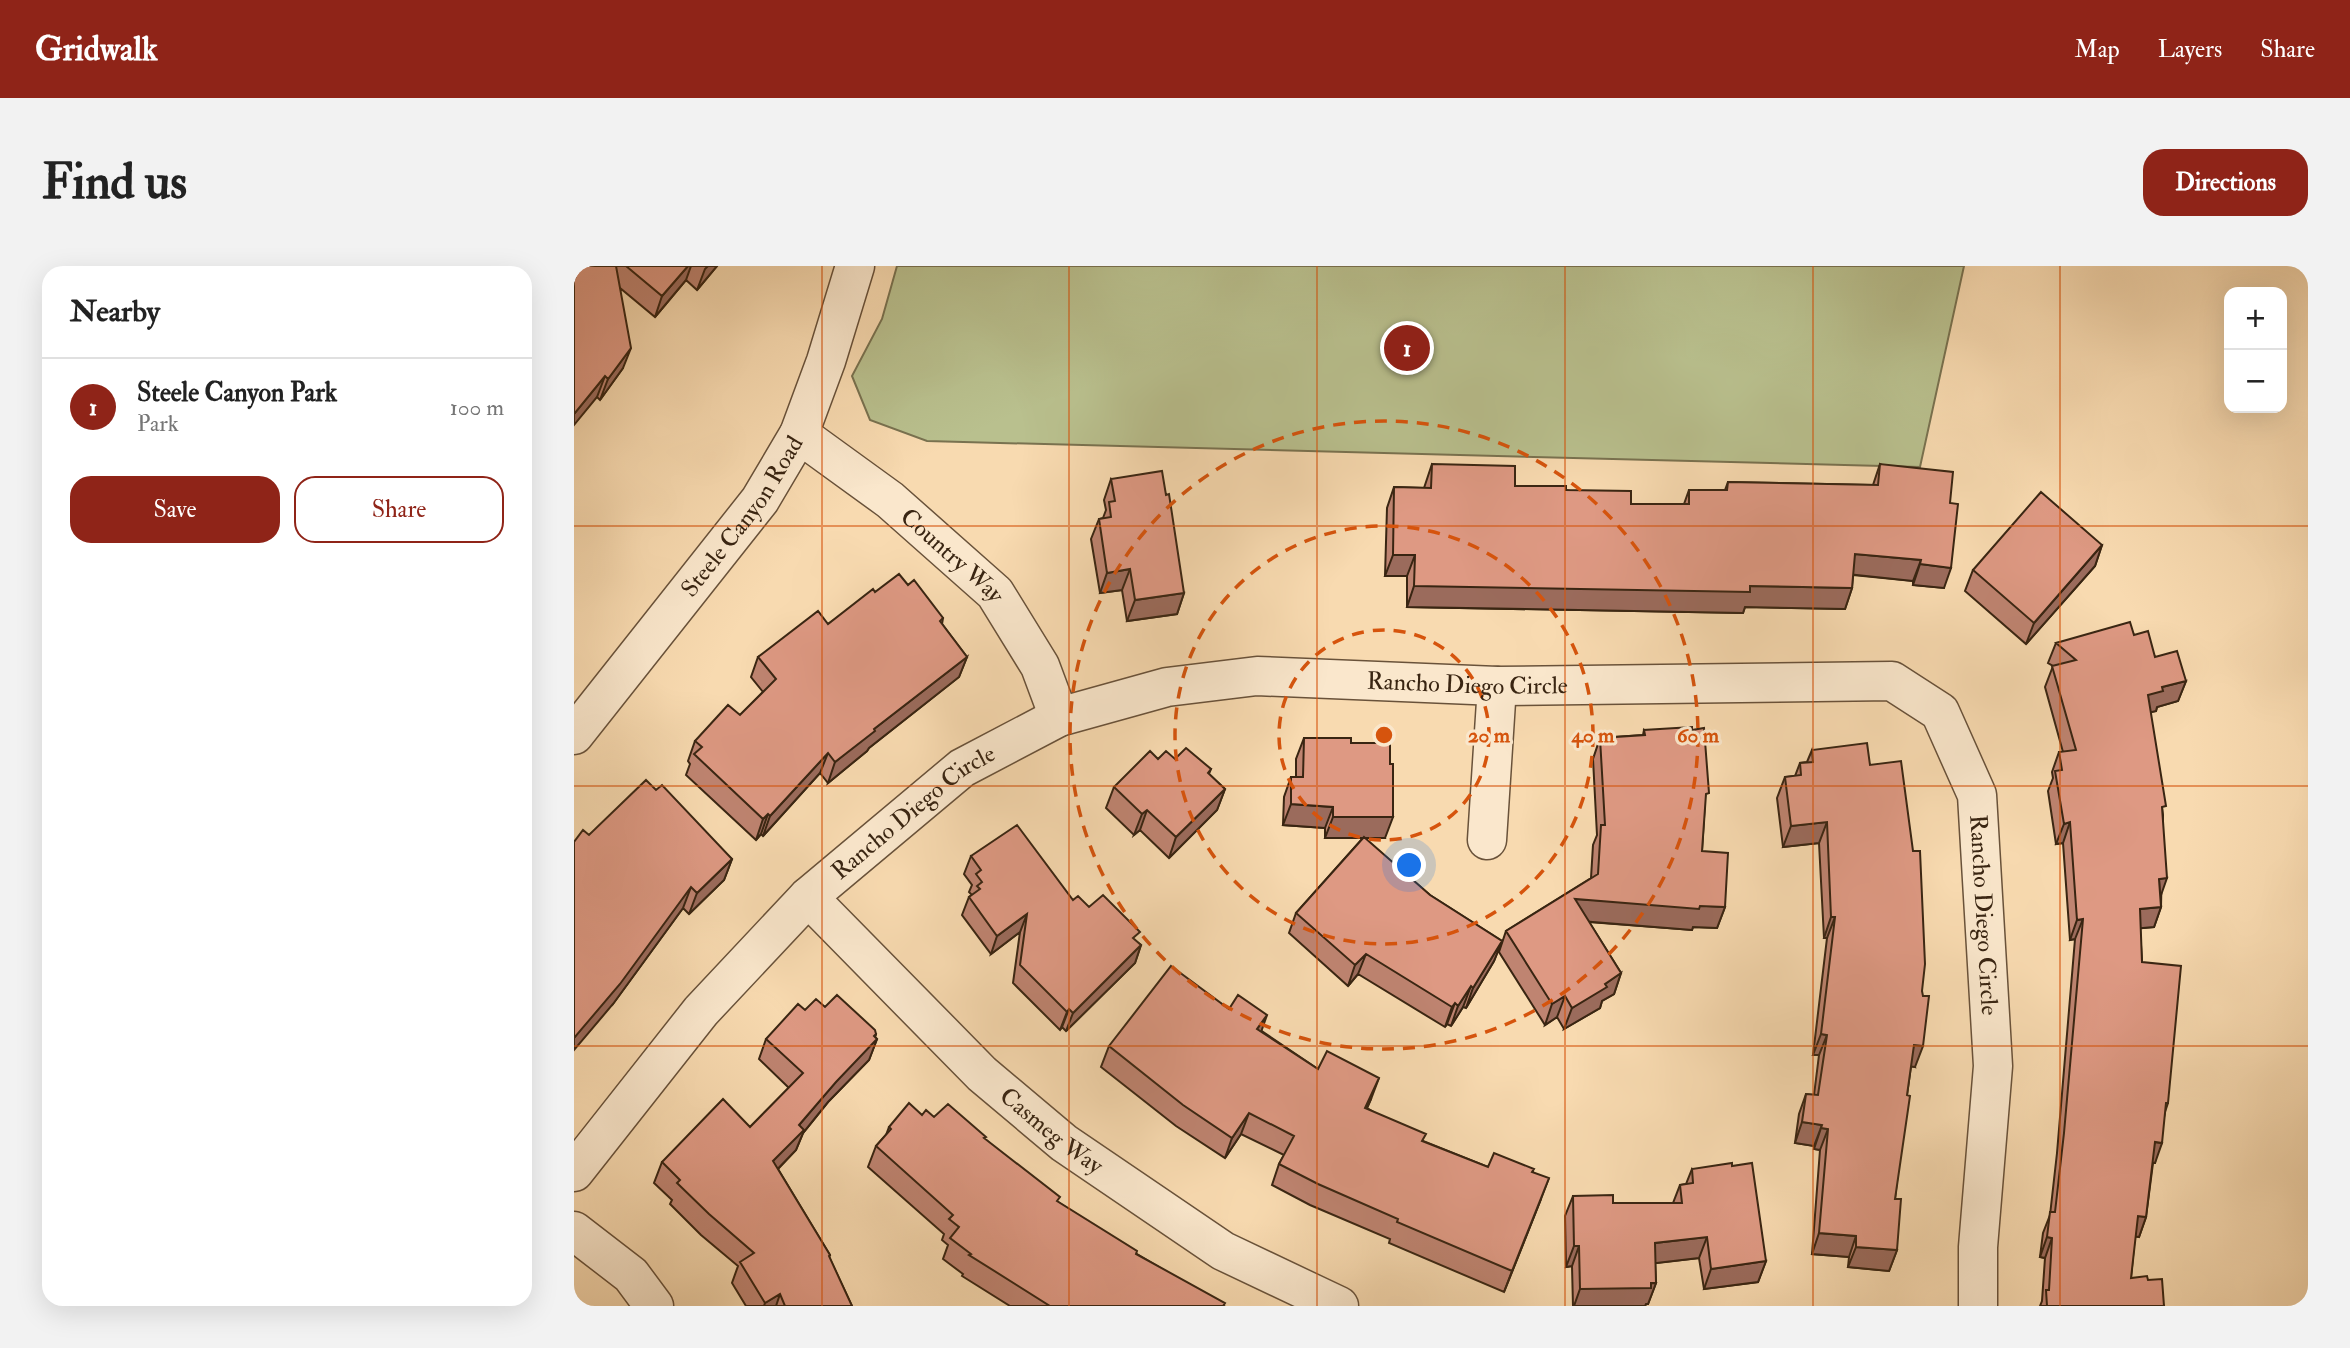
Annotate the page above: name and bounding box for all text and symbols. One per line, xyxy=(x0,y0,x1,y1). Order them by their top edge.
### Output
text: Gridwalk xyxy=(35,29,158,70)
text: Map xyxy=(2075,34,2120,65)
text: Layers xyxy=(2158,34,2222,65)
text: Share xyxy=(2260,34,2315,65)
button: Directions xyxy=(2143,149,2308,216)
text: Find us xyxy=(42,152,187,213)
map controls xyxy=(2224,287,2287,413)
button: + xyxy=(2224,287,2287,350)
text: Nearby xyxy=(70,293,160,330)
pin: 1 xyxy=(1384,322,1430,374)
button: − xyxy=(2224,350,2287,413)
text: Steele Canyon Park xyxy=(137,377,337,409)
text: 1 xyxy=(89,393,97,422)
text: 100 m xyxy=(450,393,504,422)
text: Park xyxy=(137,409,179,438)
street label: Steele Canyon Road xyxy=(674,430,811,604)
button: Save xyxy=(70,476,280,543)
button: Share xyxy=(294,476,504,543)
street label: Country Way xyxy=(894,502,1012,608)
street label: Rancho Diego Circle xyxy=(1366,666,1568,702)
text: 20 m xyxy=(1468,722,1511,749)
text: 40 m xyxy=(1571,722,1615,749)
text: 60 m xyxy=(1677,722,1720,749)
centre of rings xyxy=(1372,723,1396,747)
street label: Rancho Diego Circle xyxy=(825,738,1001,887)
street label: Rancho Diego Circle xyxy=(1962,814,2005,1016)
your location xyxy=(1392,848,1426,882)
street label: Casmeg Way xyxy=(993,1081,1110,1181)

